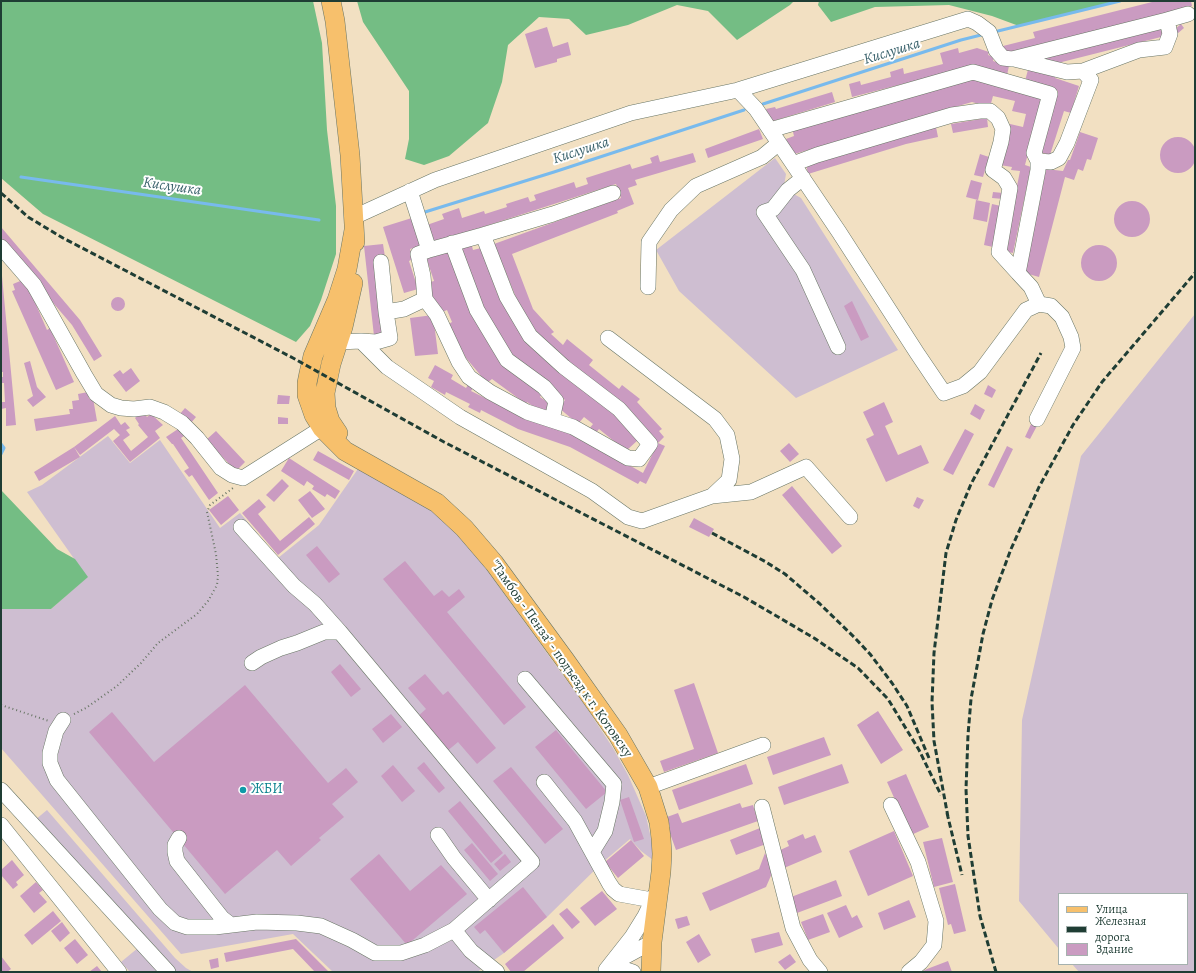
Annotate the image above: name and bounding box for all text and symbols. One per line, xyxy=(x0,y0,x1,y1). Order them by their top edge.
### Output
water label: Кислушка xyxy=(861,35,923,69)
water label: Кислушка xyxy=(550,133,612,169)
water label: Кислушка xyxy=(142,174,202,200)
street label: "Тамбов - Пенза" - подъезд к г. Котовску xyxy=(486,557,636,761)
place label: ЖБИ xyxy=(251,782,283,798)
marker: ЖБИ xyxy=(238,785,248,795)
legend xyxy=(1058,893,1188,965)
text: Улица xyxy=(1096,901,1127,917)
text: Железная дорога xyxy=(1095,913,1146,945)
text: Здание xyxy=(1096,941,1133,957)

